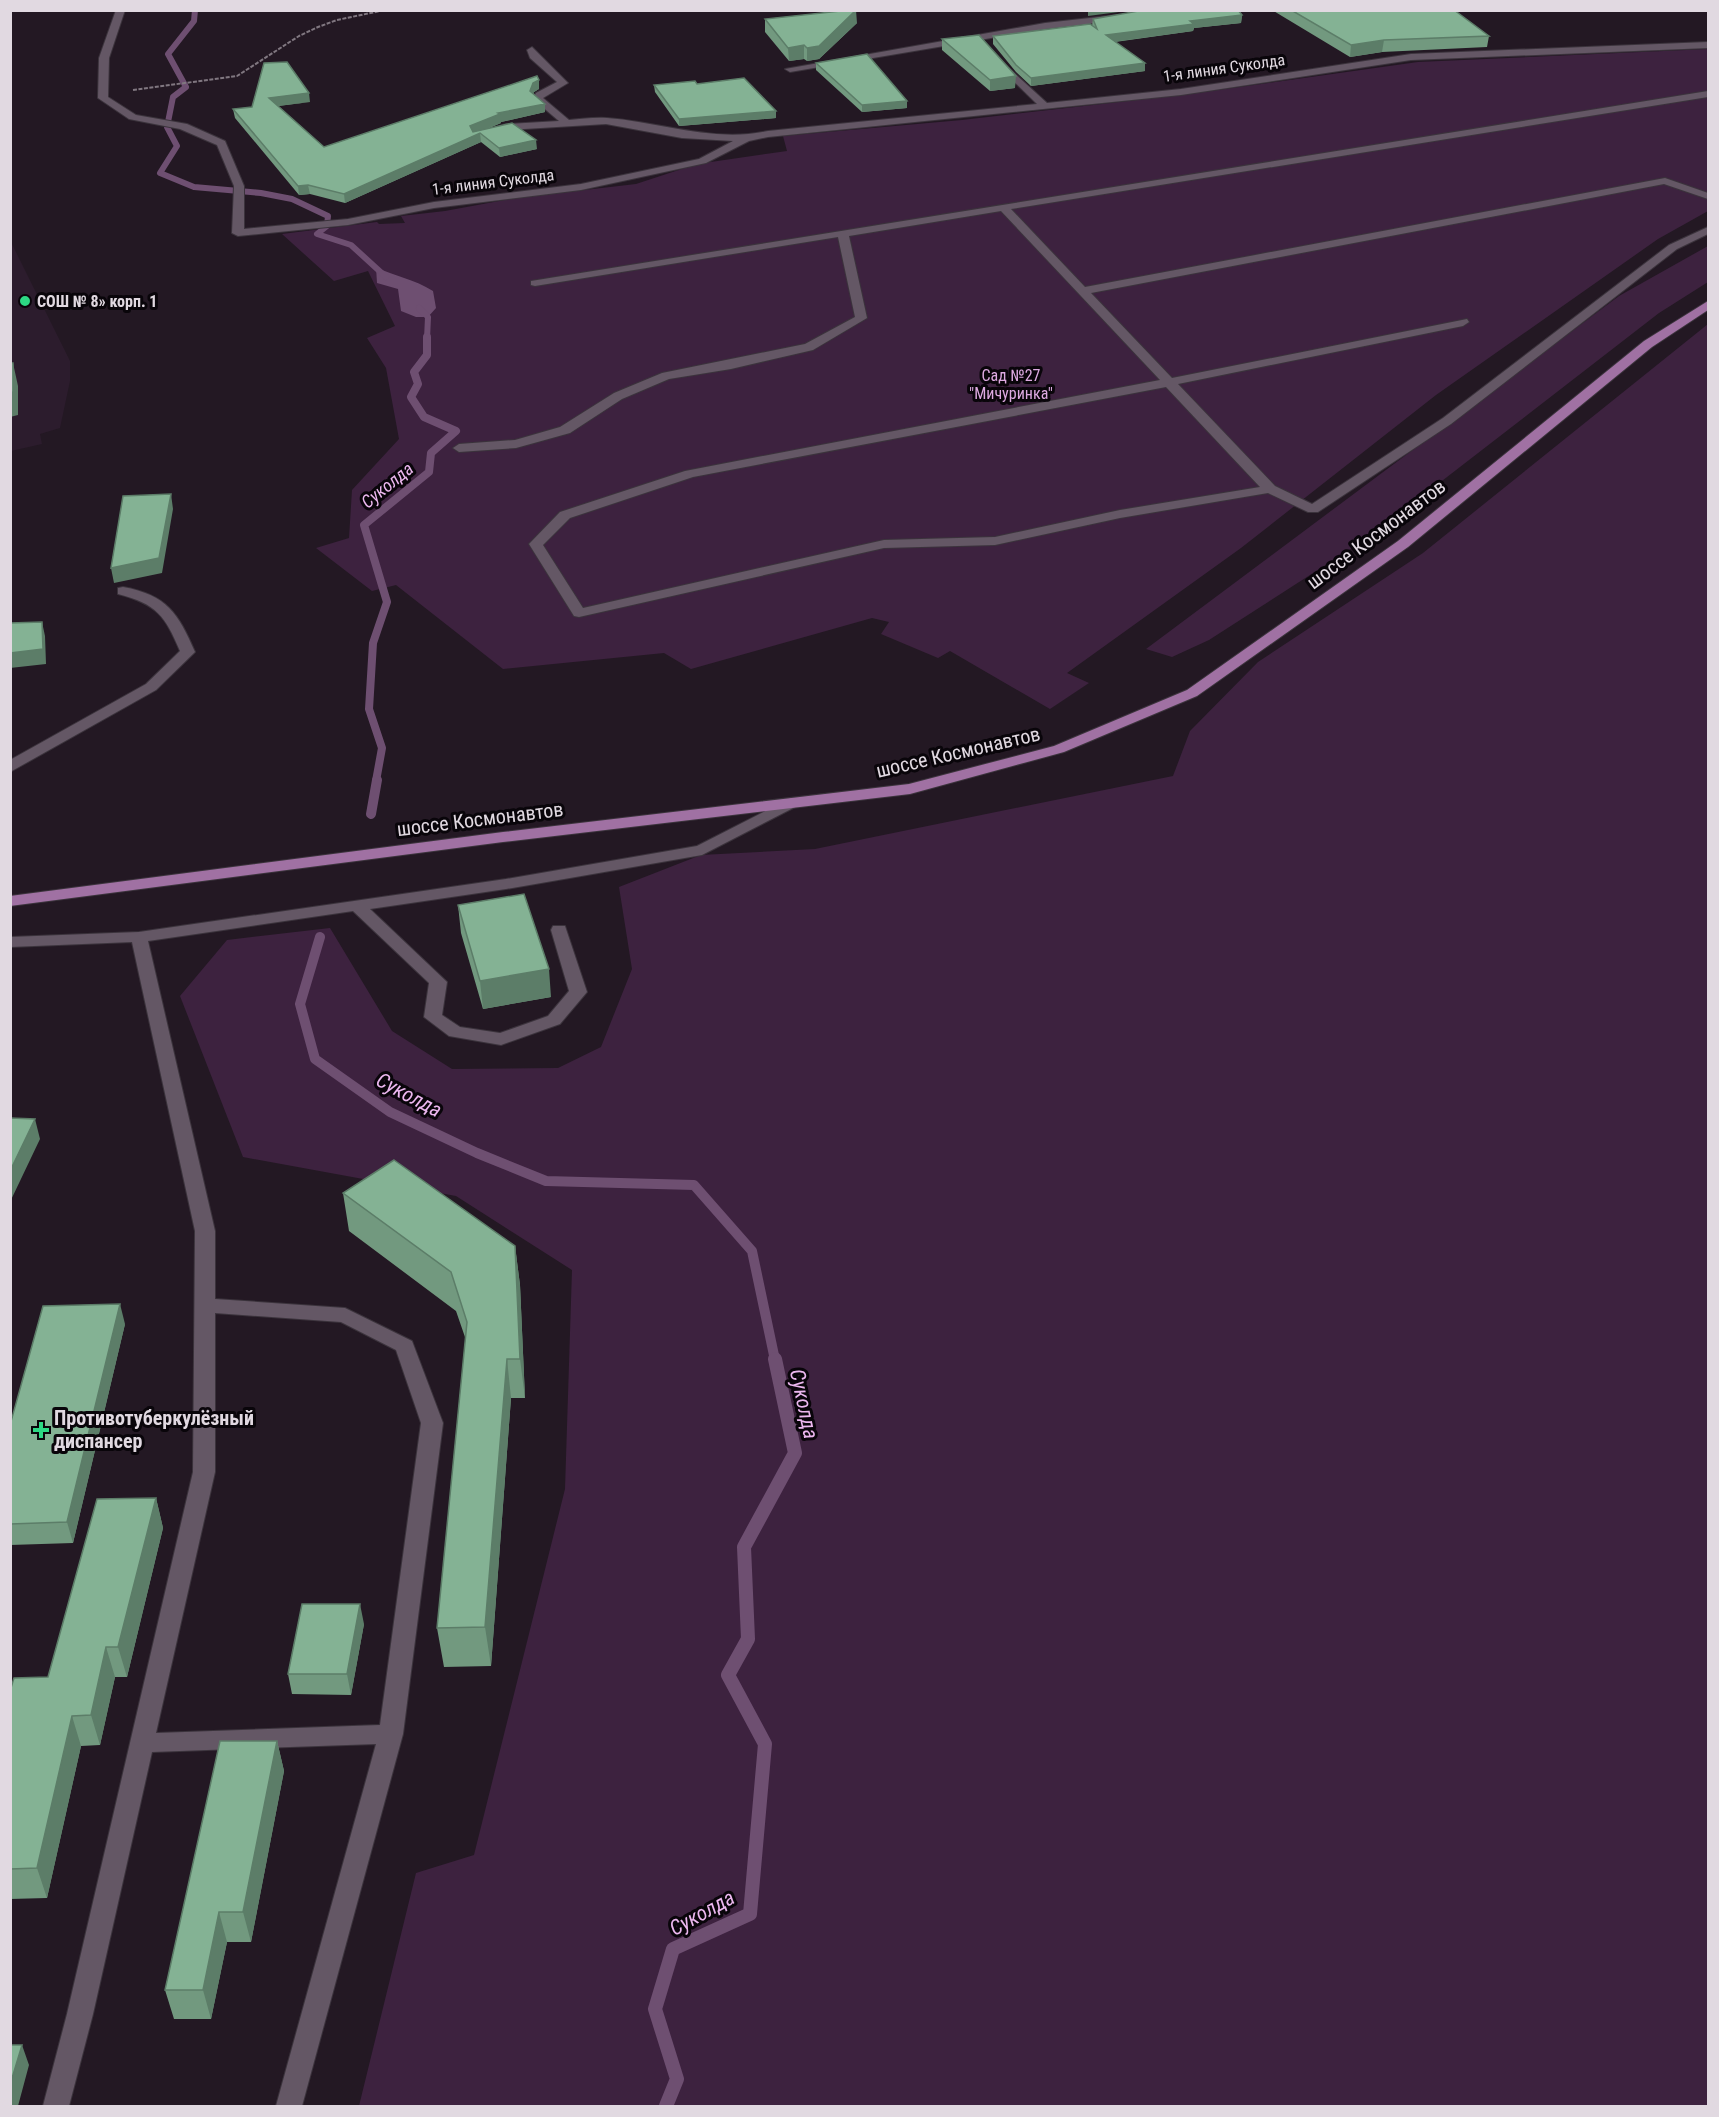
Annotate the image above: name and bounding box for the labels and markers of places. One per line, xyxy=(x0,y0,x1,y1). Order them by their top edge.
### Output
place label: СОШ № 8» корп. 1 xyxy=(37,292,157,311)
marker: СОШ № 8» корп. 1 xyxy=(18,294,32,308)
place label: Противотуберкулёзный диспансер xyxy=(54,1406,254,1453)
marker: Противотуберкулёзный диспансер xyxy=(32,1421,50,1439)

